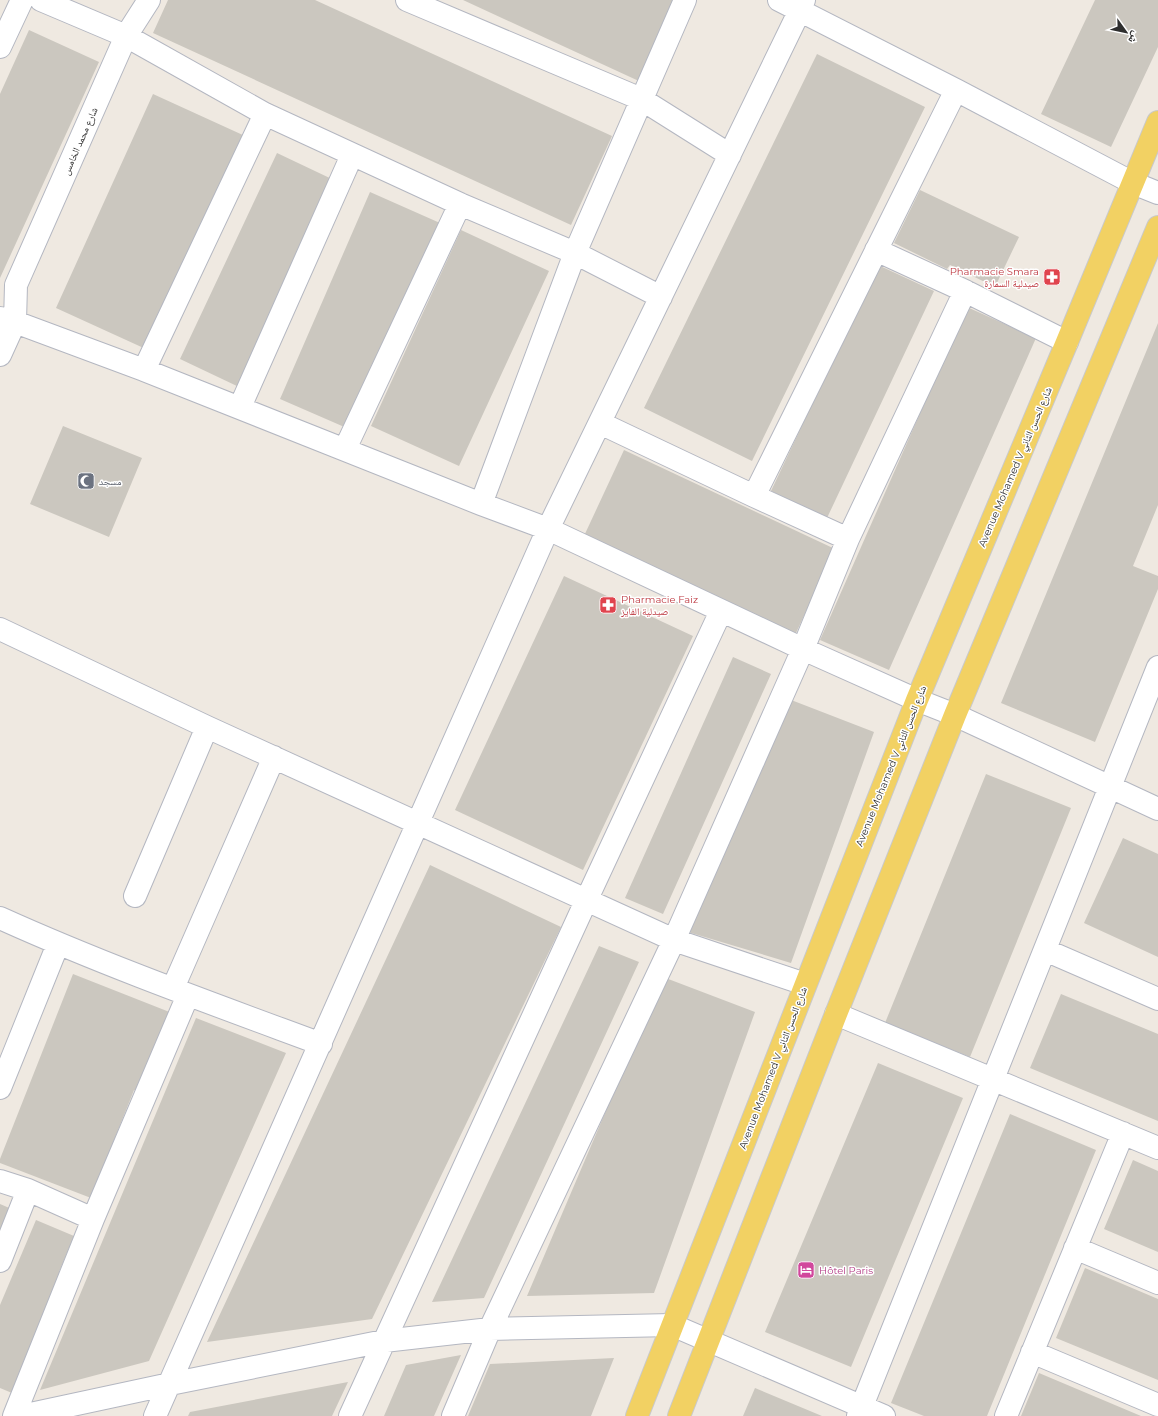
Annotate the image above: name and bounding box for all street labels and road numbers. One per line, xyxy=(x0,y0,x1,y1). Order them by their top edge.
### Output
street label: شارع محمد الخامس xyxy=(59,105,101,177)
street label: Avenue Mohamed V شارع الحسن الثاني xyxy=(975,385,1056,550)
street label: Avenue Mohamed V شارع الحسن الثاني xyxy=(853,683,931,849)
street label: Avenue Mohamed V شارع الحسن الثاني xyxy=(736,985,812,1151)

